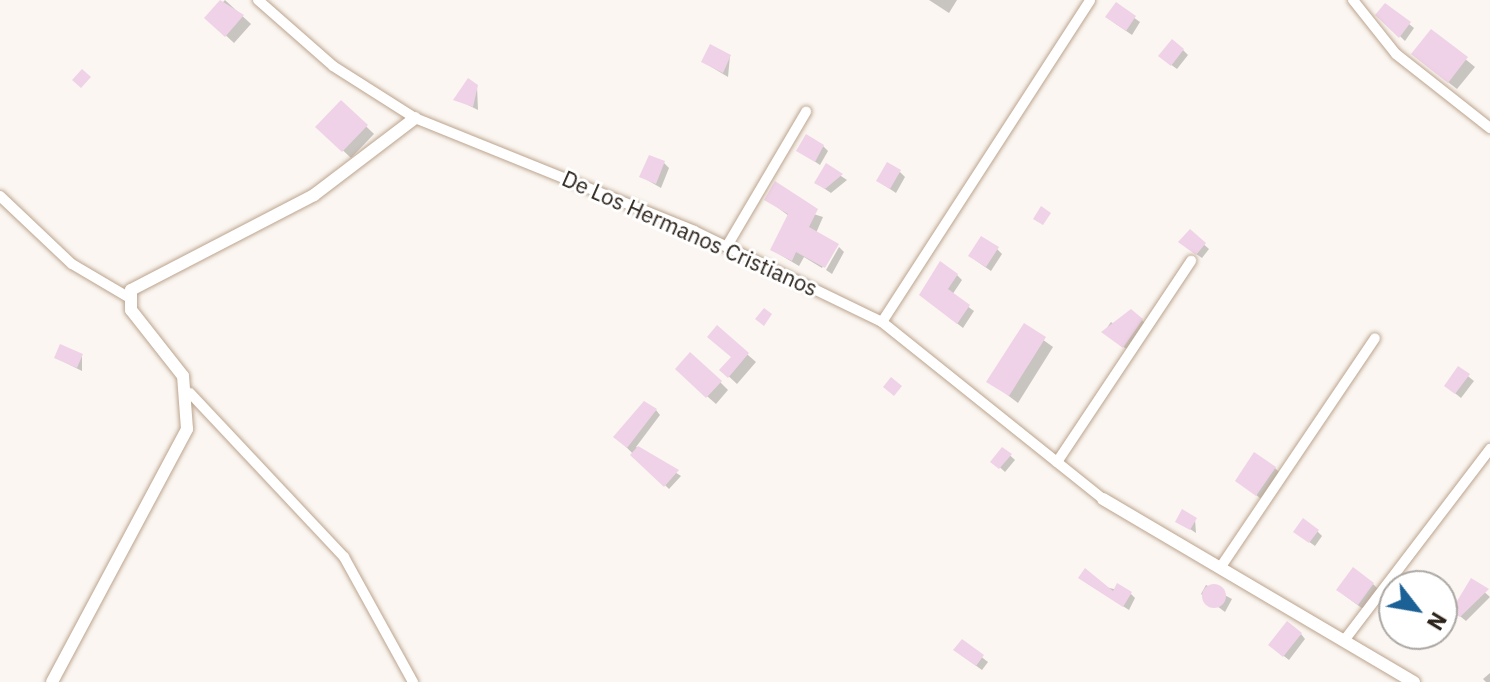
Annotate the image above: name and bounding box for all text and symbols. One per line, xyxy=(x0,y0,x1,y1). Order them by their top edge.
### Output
street label: De Los Hermanos Cristianos xyxy=(558,165,822,301)
north arrow xyxy=(1378,570,1458,650)
text: N xyxy=(1421,607,1454,636)

